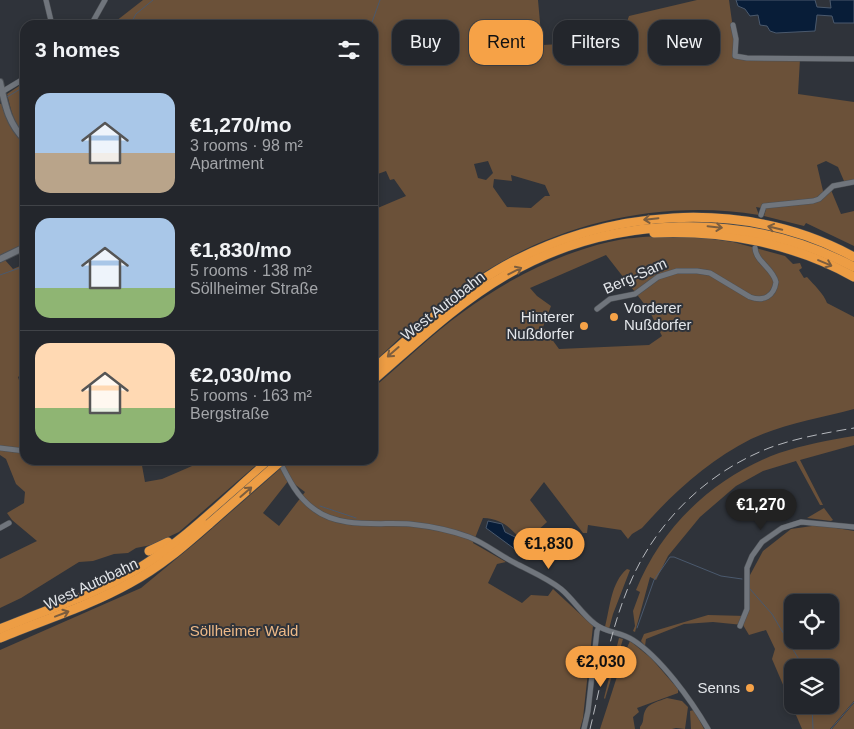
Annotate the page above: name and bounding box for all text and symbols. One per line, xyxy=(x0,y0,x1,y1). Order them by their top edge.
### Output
chip: Buy xyxy=(392,20,459,65)
chip: Rent xyxy=(469,20,543,65)
chip: Filters xyxy=(553,20,638,65)
chip: New xyxy=(648,20,720,65)
icon: filters xyxy=(335,36,363,64)
text: 3 homes xyxy=(35,38,120,61)
icon: home xyxy=(75,113,135,173)
text: €1,270/mo xyxy=(190,113,292,136)
text: 3 rooms · 98 m² xyxy=(190,137,303,154)
text: Apartment xyxy=(190,155,264,172)
one-way arrow xyxy=(643,215,659,224)
one-way arrow xyxy=(707,222,723,232)
one-way arrow xyxy=(768,223,784,232)
icon: home xyxy=(75,238,135,298)
text: €1,830/mo xyxy=(190,238,292,261)
street label: Berg-Sam xyxy=(600,254,669,297)
one-way arrow xyxy=(817,258,832,268)
text: 5 rooms · 138 m² xyxy=(190,262,312,279)
one-way arrow xyxy=(507,266,522,275)
street label: West Autobahn xyxy=(397,268,488,344)
text: Söllheimer Straße xyxy=(190,280,318,297)
place label: Vorderer Nußdorfer xyxy=(624,299,692,333)
place label: Hinterer Nußdorfer xyxy=(506,308,574,342)
marker: Vorderer Nußdorfer xyxy=(608,311,620,323)
marker: Hinterer Nußdorfer xyxy=(578,320,590,332)
one-way arrow xyxy=(386,347,399,358)
icon: home xyxy=(75,363,135,423)
text: €2,030/mo xyxy=(190,363,292,386)
text: 5 rooms · 163 m² xyxy=(190,387,312,404)
text: Bergstraße xyxy=(190,405,269,422)
one-way arrow xyxy=(239,486,252,498)
pin: €1,270 xyxy=(720,488,802,531)
text: €1,270 xyxy=(737,496,785,513)
pin: €1,830 xyxy=(508,528,590,570)
text: €1,830 xyxy=(525,535,573,552)
street label: West Autobahn xyxy=(41,554,140,613)
map controls xyxy=(784,594,839,714)
button: locate xyxy=(784,594,839,649)
one-way arrow xyxy=(53,609,69,618)
park label: Söllheimer Wald xyxy=(190,622,298,639)
pin: €2,030 xyxy=(560,646,642,688)
text: €2,030 xyxy=(577,653,625,670)
button: layers xyxy=(784,659,839,714)
place label: Senns xyxy=(697,679,740,696)
marker: Senns xyxy=(744,682,756,694)

